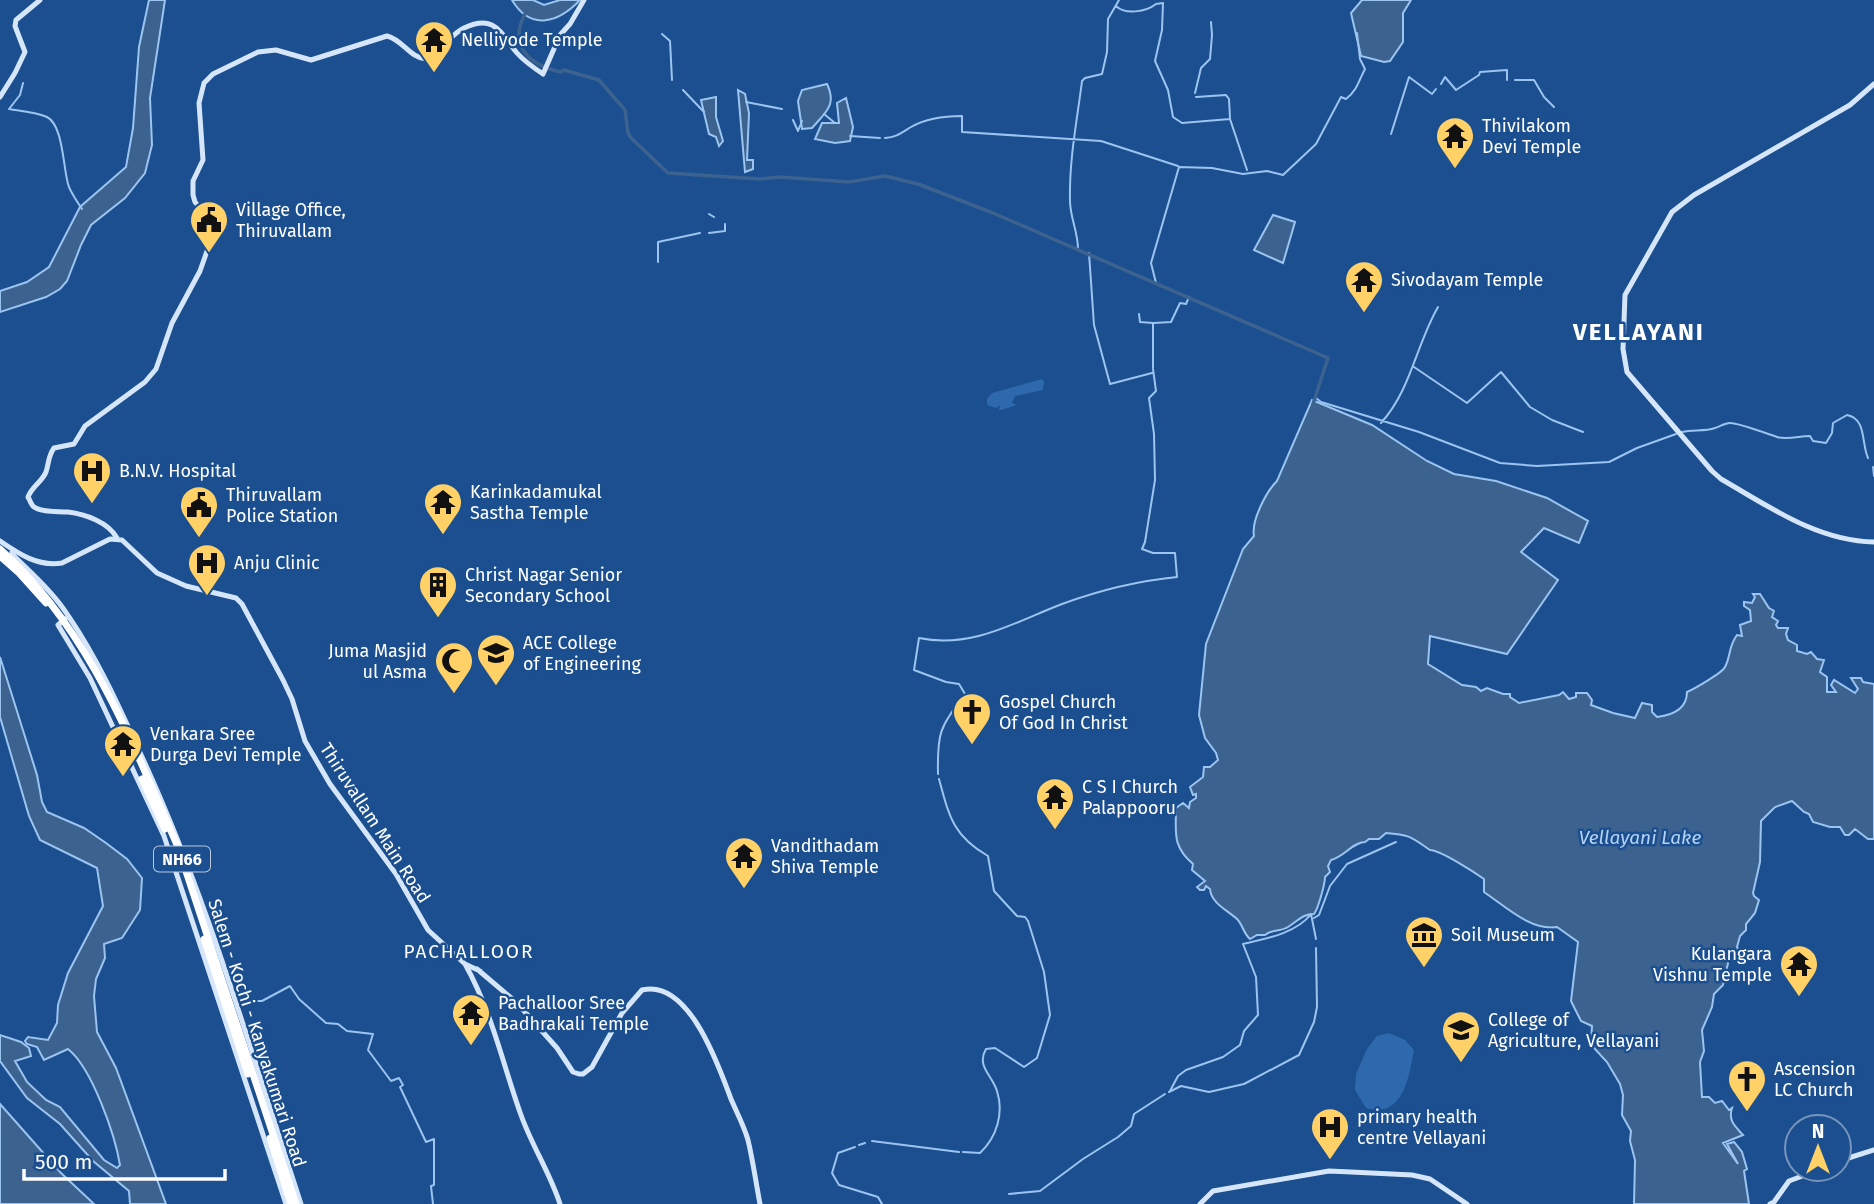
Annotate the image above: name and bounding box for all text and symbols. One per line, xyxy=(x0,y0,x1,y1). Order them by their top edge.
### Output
temple icon: Nelliyode Temple xyxy=(413,19,455,74)
place label: Nelliyode Temple xyxy=(461,29,603,51)
temple icon: Thivilakom Devi Temple xyxy=(1434,115,1476,170)
place label: Thivilakom Devi Temple xyxy=(1482,115,1581,158)
public building icon: Village Office, Thiruvallam xyxy=(188,199,230,254)
place label: Village Office, Thiruvallam xyxy=(236,199,346,242)
temple icon: Sivodayam Temple xyxy=(1343,259,1385,314)
place label: Sivodayam Temple xyxy=(1391,269,1543,291)
district label: VELLAYANI xyxy=(1572,318,1705,346)
hospital icon: B.N.V. Hospital xyxy=(71,450,113,505)
place label: B.N.V. Hospital xyxy=(119,460,236,482)
temple icon: Karinkadamukal Sastha Temple xyxy=(422,481,464,536)
place label: Karinkadamukal Sastha Temple xyxy=(470,481,602,524)
public building icon: Thiruvallam Police Station xyxy=(178,484,220,539)
place label: Thiruvallam Police Station xyxy=(226,484,338,527)
hospital icon: Anju Clinic xyxy=(186,542,228,597)
place label: Anju Clinic xyxy=(234,552,320,574)
building icon: Christ Nagar Senior Secondary School xyxy=(417,564,459,619)
place label: Christ Nagar Senior Secondary School xyxy=(465,564,622,607)
school or university icon: ACE College of Engineering xyxy=(475,632,517,687)
place label: ACE College of Engineering xyxy=(523,632,641,675)
place label: Juma Masjid ul Asma xyxy=(328,640,427,683)
mosque icon: Juma Masjid ul Asma xyxy=(433,640,475,695)
church icon: Gospel Church Of God In Christ xyxy=(951,691,993,746)
place label: Gospel Church Of God In Christ xyxy=(999,691,1128,734)
temple icon: Venkara Sree Durga Devi Temple xyxy=(102,723,144,778)
place label: Venkara Sree Durga Devi Temple xyxy=(150,723,302,766)
street label: Thiruvallam Main Road xyxy=(315,739,435,907)
temple icon: C S I Church Palappooru xyxy=(1034,776,1076,831)
place label: C S I Church Palappooru xyxy=(1082,776,1178,819)
water label: Vellayani Lake xyxy=(1579,826,1701,849)
temple icon: Vandithadam Shiva Temple xyxy=(723,835,765,890)
place label: Vandithadam Shiva Temple xyxy=(771,835,879,878)
road number: NH66 xyxy=(154,846,210,872)
street label: Salem - Kochi - Kanyakumari Road xyxy=(203,896,311,1170)
museum icon: Soil Museum xyxy=(1403,914,1445,969)
place label: Soil Museum xyxy=(1451,924,1555,946)
district label: PACHALLOOR xyxy=(404,940,534,963)
place label: Kulangara Vishnu Temple xyxy=(1653,943,1772,986)
temple icon: Kulangara Vishnu Temple xyxy=(1778,943,1820,998)
temple icon: Pachalloor Sree Badhrakali Temple xyxy=(450,992,492,1047)
place label: Pachalloor Sree Badhrakali Temple xyxy=(498,992,649,1035)
school or university icon: College of Agriculture, Vellayani xyxy=(1440,1009,1482,1064)
place label: College of Agriculture, Vellayani xyxy=(1488,1009,1659,1052)
church icon: Ascension LC Church xyxy=(1726,1058,1768,1113)
place label: Ascension LC Church xyxy=(1774,1058,1856,1101)
hospital icon: primary health centre Vellayani xyxy=(1309,1106,1351,1161)
place label: primary health centre Vellayani xyxy=(1357,1106,1486,1149)
north arrow xyxy=(1783,1113,1853,1183)
text: N xyxy=(1812,1120,1824,1143)
scale bar xyxy=(24,1138,226,1182)
text: 500 m xyxy=(35,1149,93,1175)

